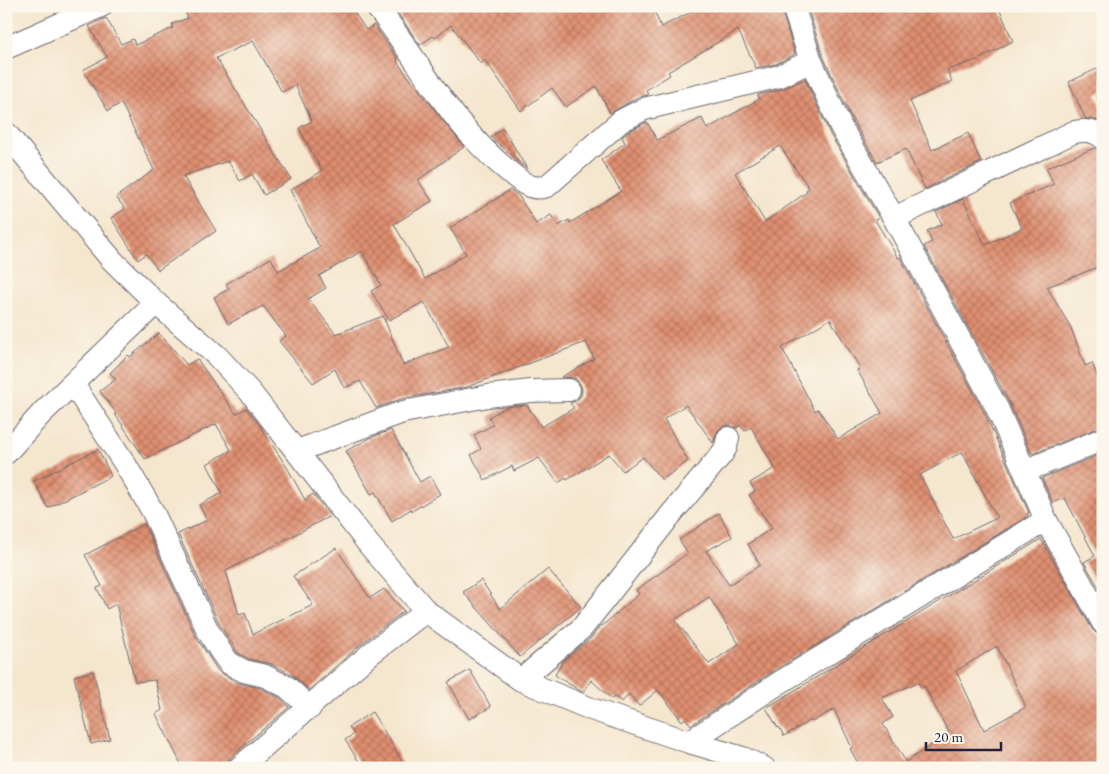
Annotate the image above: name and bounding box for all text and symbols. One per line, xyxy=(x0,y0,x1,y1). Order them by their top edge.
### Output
scale bar xyxy=(926,719,1002,751)
text: 20 m xyxy=(934,727,963,746)

